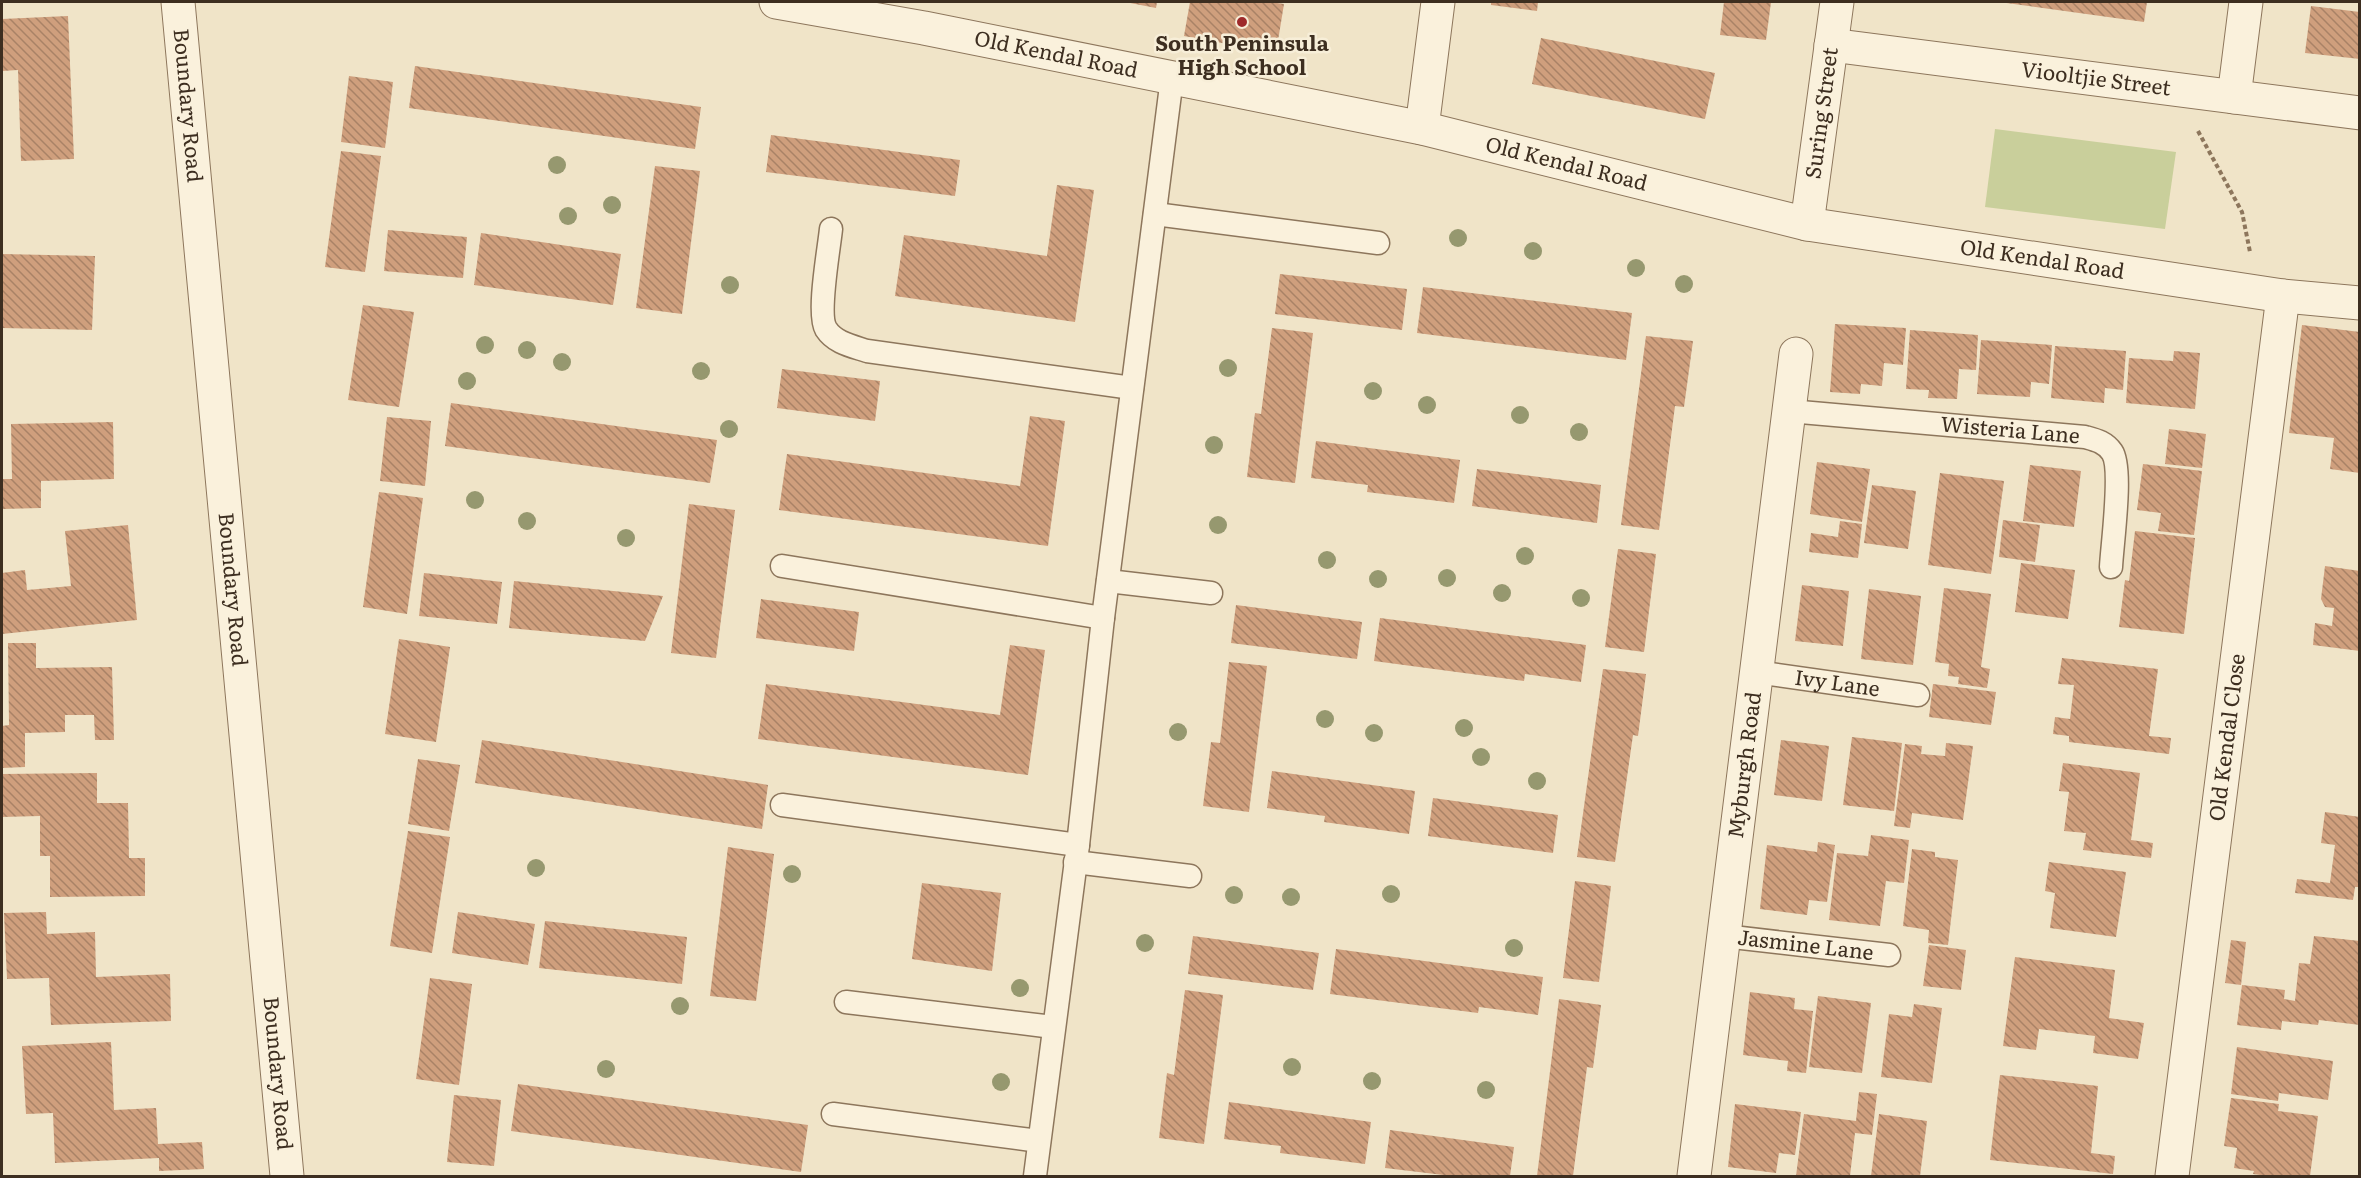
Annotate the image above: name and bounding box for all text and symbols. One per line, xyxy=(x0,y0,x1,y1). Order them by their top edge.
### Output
marker: South Peninsula High School xyxy=(1235,15,1249,29)
street label: Old Kendal Road xyxy=(972,21,1141,84)
place label: South Peninsula High School xyxy=(1155,26,1330,81)
street label: Boundary Road xyxy=(168,27,213,184)
street label: Suring Street xyxy=(1795,44,1844,180)
street label: Viooltjie Street xyxy=(2019,52,2173,102)
street label: Old Kendal Road xyxy=(1483,126,1651,197)
street label: Old Kendal Road xyxy=(1958,229,2127,285)
street label: Wisteria Lane xyxy=(1939,406,2081,449)
street label: Boundary Road xyxy=(212,511,258,668)
street label: Old Kendal Close xyxy=(2199,651,2251,823)
street label: Ivy Lane xyxy=(1793,660,1882,702)
street label: Myburgh Road xyxy=(1718,690,1767,840)
street label: Jasmine Lane xyxy=(1736,920,1876,966)
street label: Boundary Road xyxy=(257,995,303,1152)

